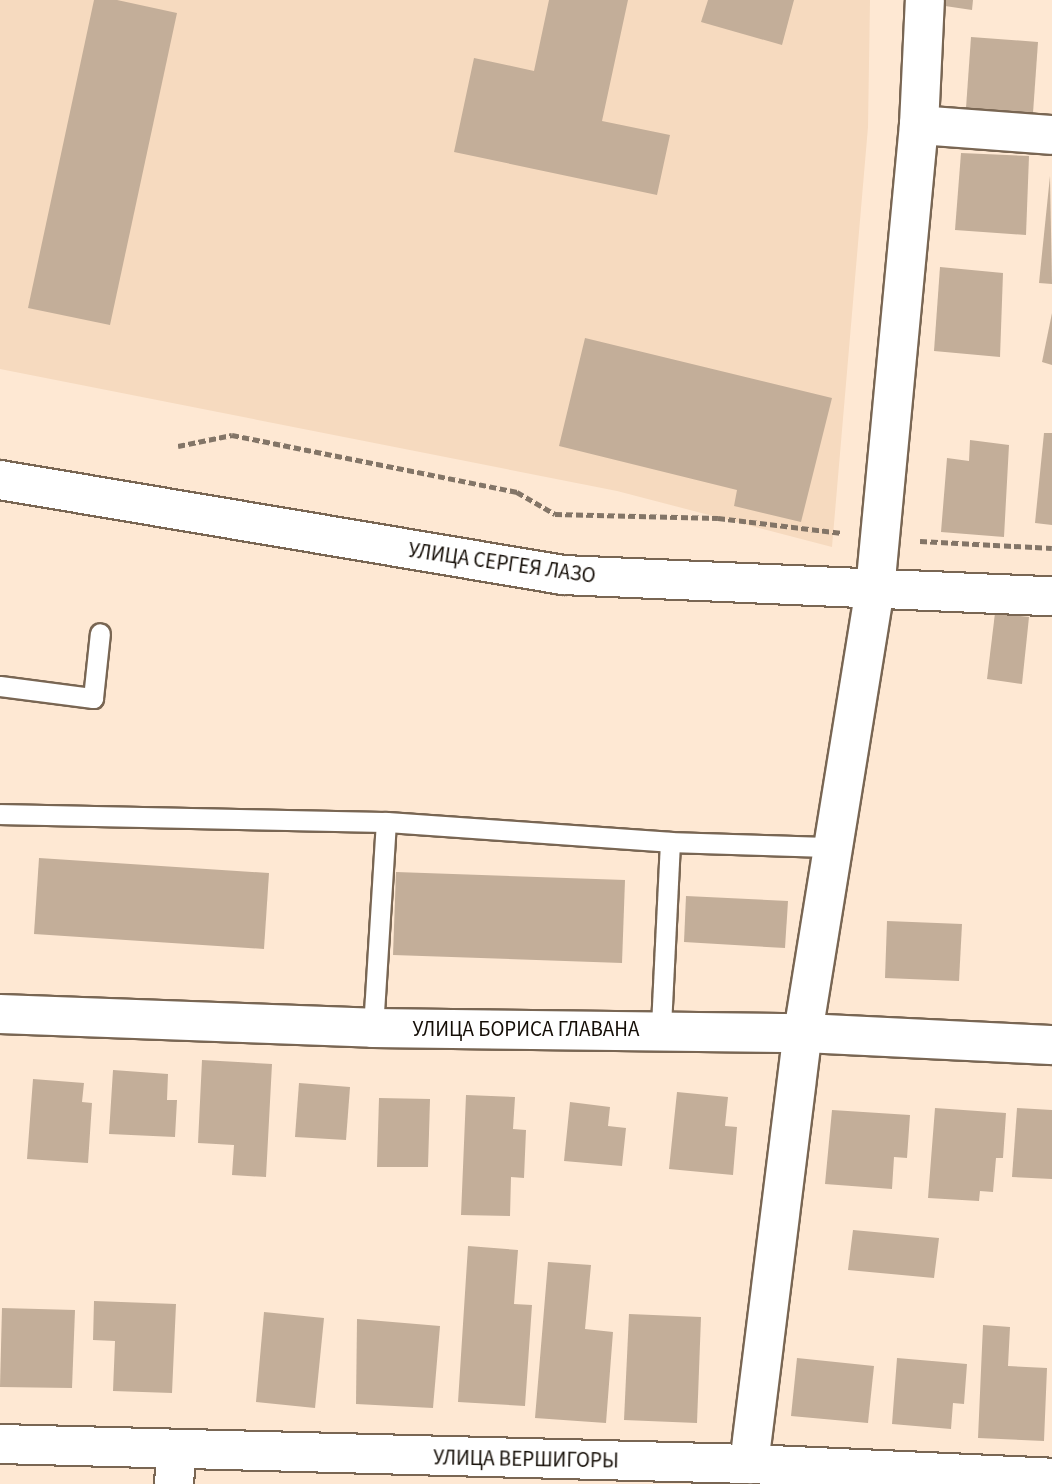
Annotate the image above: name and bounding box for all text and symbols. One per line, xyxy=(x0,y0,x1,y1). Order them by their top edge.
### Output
street label: УЛИЦА СЕРГЕЯ ЛАЗО xyxy=(407,537,597,589)
street label: УЛИЦА БОРИСА ГЛАВАНА xyxy=(413,1016,639,1042)
street label: УЛИЦА ВЕРШИГОРЫ xyxy=(433,1445,619,1473)

